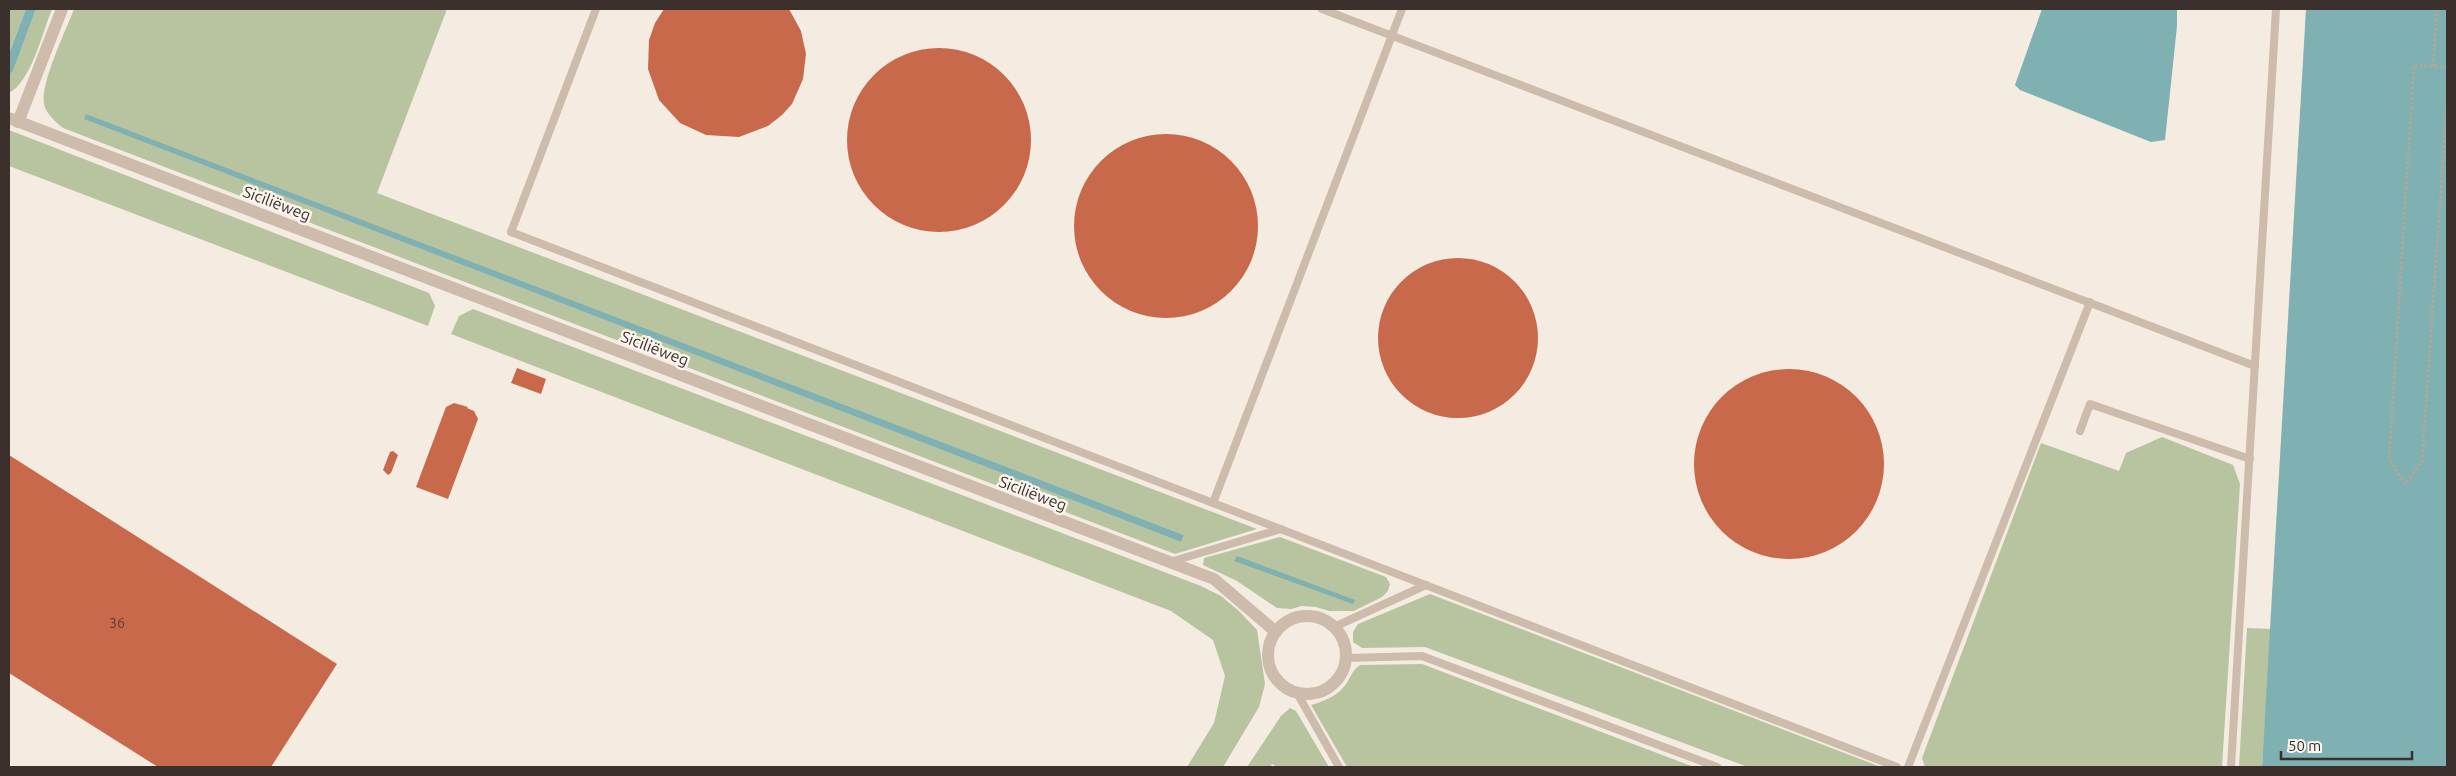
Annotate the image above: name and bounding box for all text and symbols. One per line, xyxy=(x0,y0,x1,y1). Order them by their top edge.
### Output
street label: Siciliëweg xyxy=(241,182,313,224)
street label: Siciliëweg xyxy=(619,327,691,369)
street label: Siciliëweg xyxy=(997,472,1069,514)
house number: 36 xyxy=(109,615,125,631)
scale bar xyxy=(2281,728,2412,760)
text: 50 m xyxy=(2288,737,2321,754)

